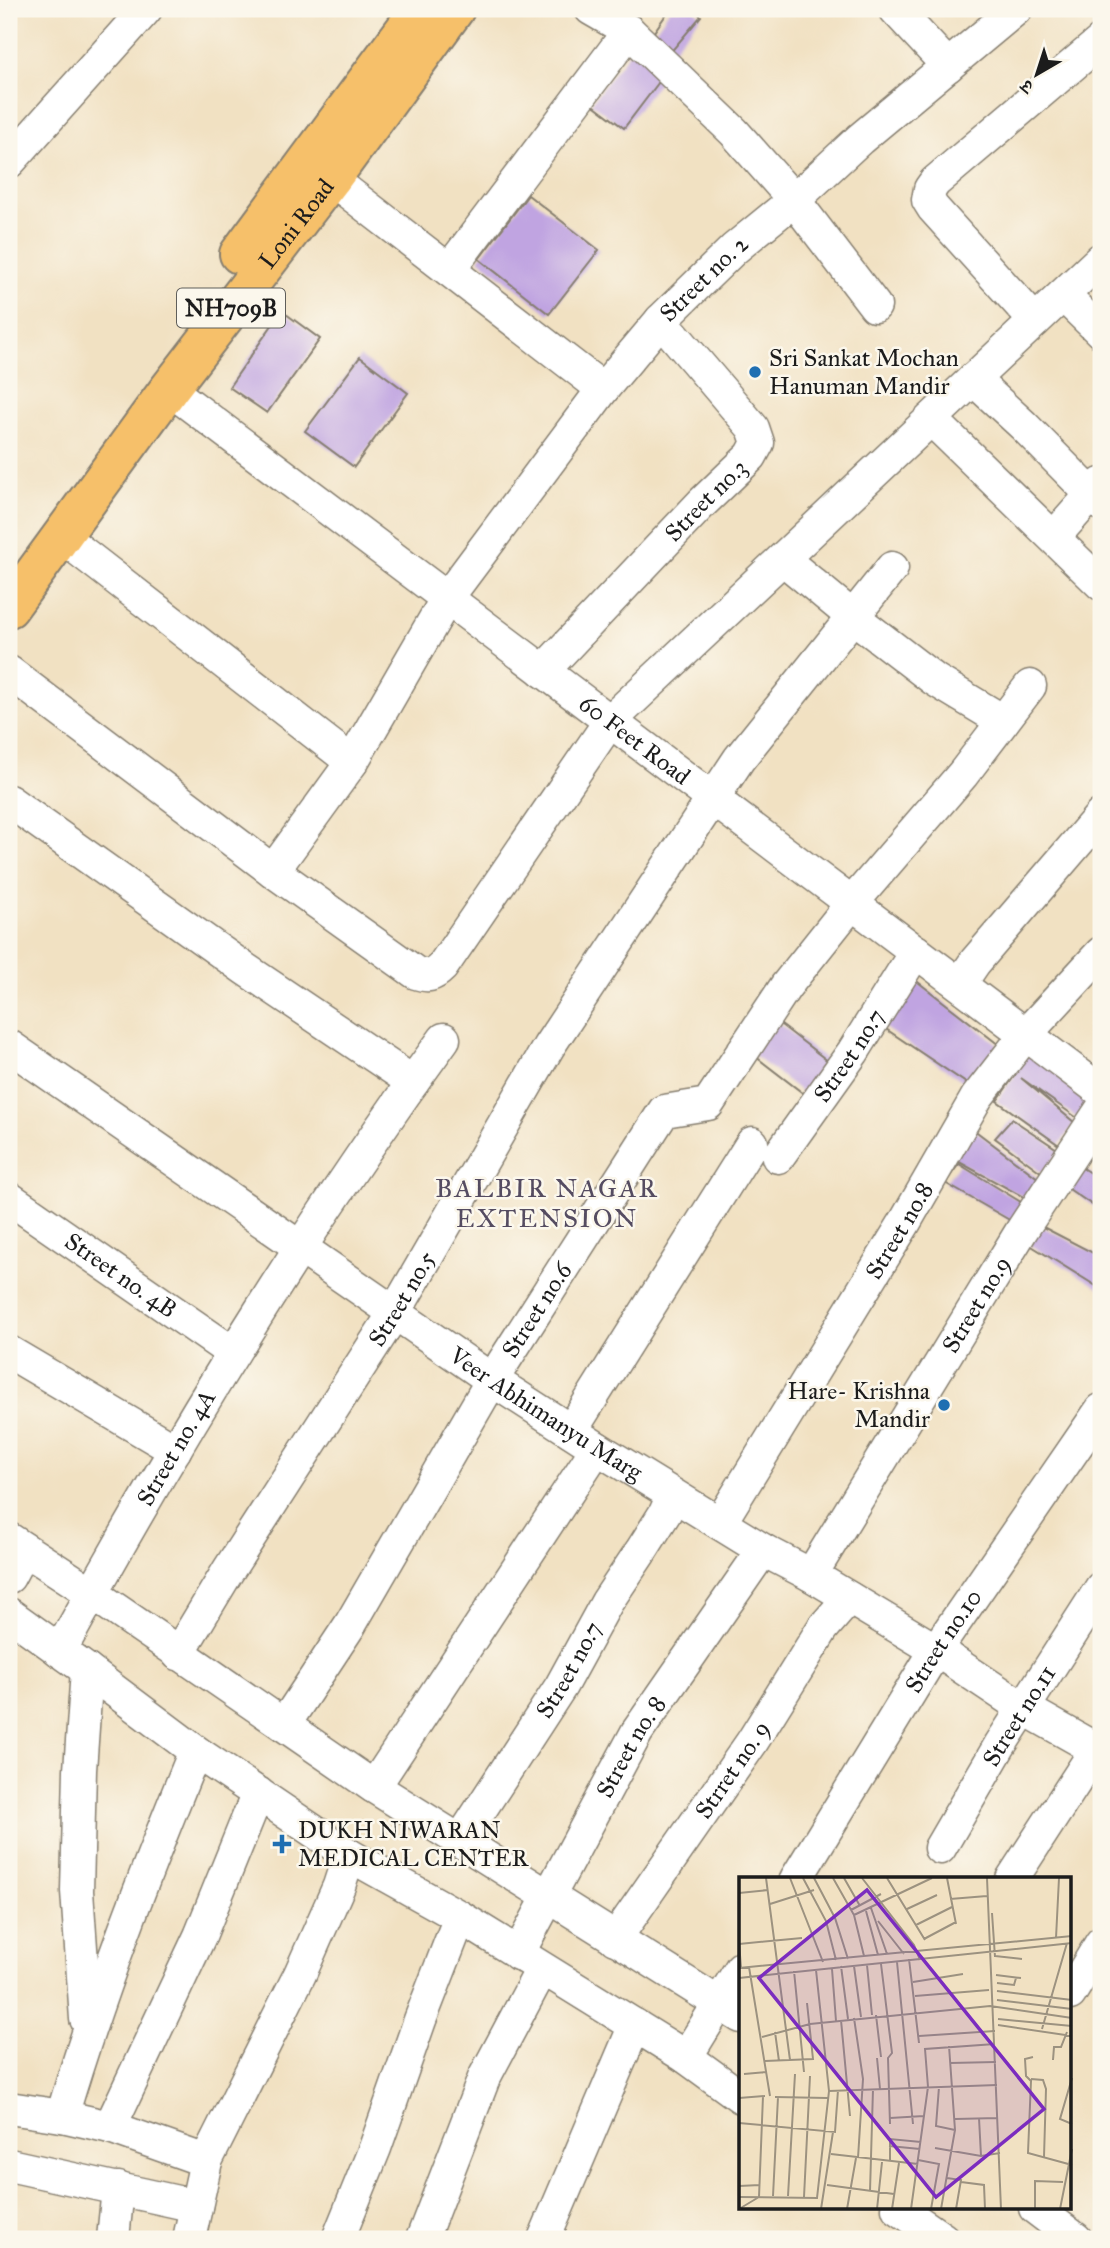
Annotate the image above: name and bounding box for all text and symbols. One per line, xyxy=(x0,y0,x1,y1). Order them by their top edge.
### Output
north arrow xyxy=(1002,38,1072,108)
text: उ xyxy=(1015,74,1039,100)
street label: Loni Road xyxy=(252,173,341,275)
street label: Street no. 2 xyxy=(653,228,755,328)
road number: NH709B xyxy=(177,288,285,328)
place label: Sri Sankat Mochan Hanuman Mandir xyxy=(769,343,959,401)
marker: Sri Sankat Mochan Hanuman Mandir xyxy=(747,364,763,380)
street label: Street no.3 xyxy=(658,453,754,548)
street label: 60 Feet Road xyxy=(573,688,696,791)
street label: Street no.7 xyxy=(807,1003,891,1108)
district label: BALBIR NAGAR EXTENSION xyxy=(435,1172,659,1234)
street label: Street no.8 xyxy=(859,1177,940,1285)
street label: Street no. 4B xyxy=(59,1226,183,1325)
street label: Street no.5 xyxy=(362,1246,442,1352)
street label: Street no.9 xyxy=(935,1251,1017,1358)
street label: Street no.6 xyxy=(495,1256,579,1363)
street label: Veer Abhimanyu Marg xyxy=(443,1340,649,1488)
place label: Hare- Krishna Mandir xyxy=(787,1376,931,1434)
street label: Street no. 4A xyxy=(130,1384,222,1511)
marker: Hare- Krishna Mandir xyxy=(936,1397,952,1413)
street label: Street no.10 xyxy=(898,1583,988,1698)
street label: Street no.7 xyxy=(529,1616,608,1724)
street label: Street no.11 xyxy=(976,1660,1062,1772)
street label: Street no. 8 xyxy=(590,1690,672,1803)
street label: Strret no. 9 xyxy=(688,1715,776,1824)
place label: DUKH NIWARAN MEDICAL CENTER xyxy=(298,1815,530,1873)
marker: DUKH NIWARAN MEDICAL CENTER xyxy=(272,1834,292,1854)
inset map xyxy=(739,1877,1072,2210)

